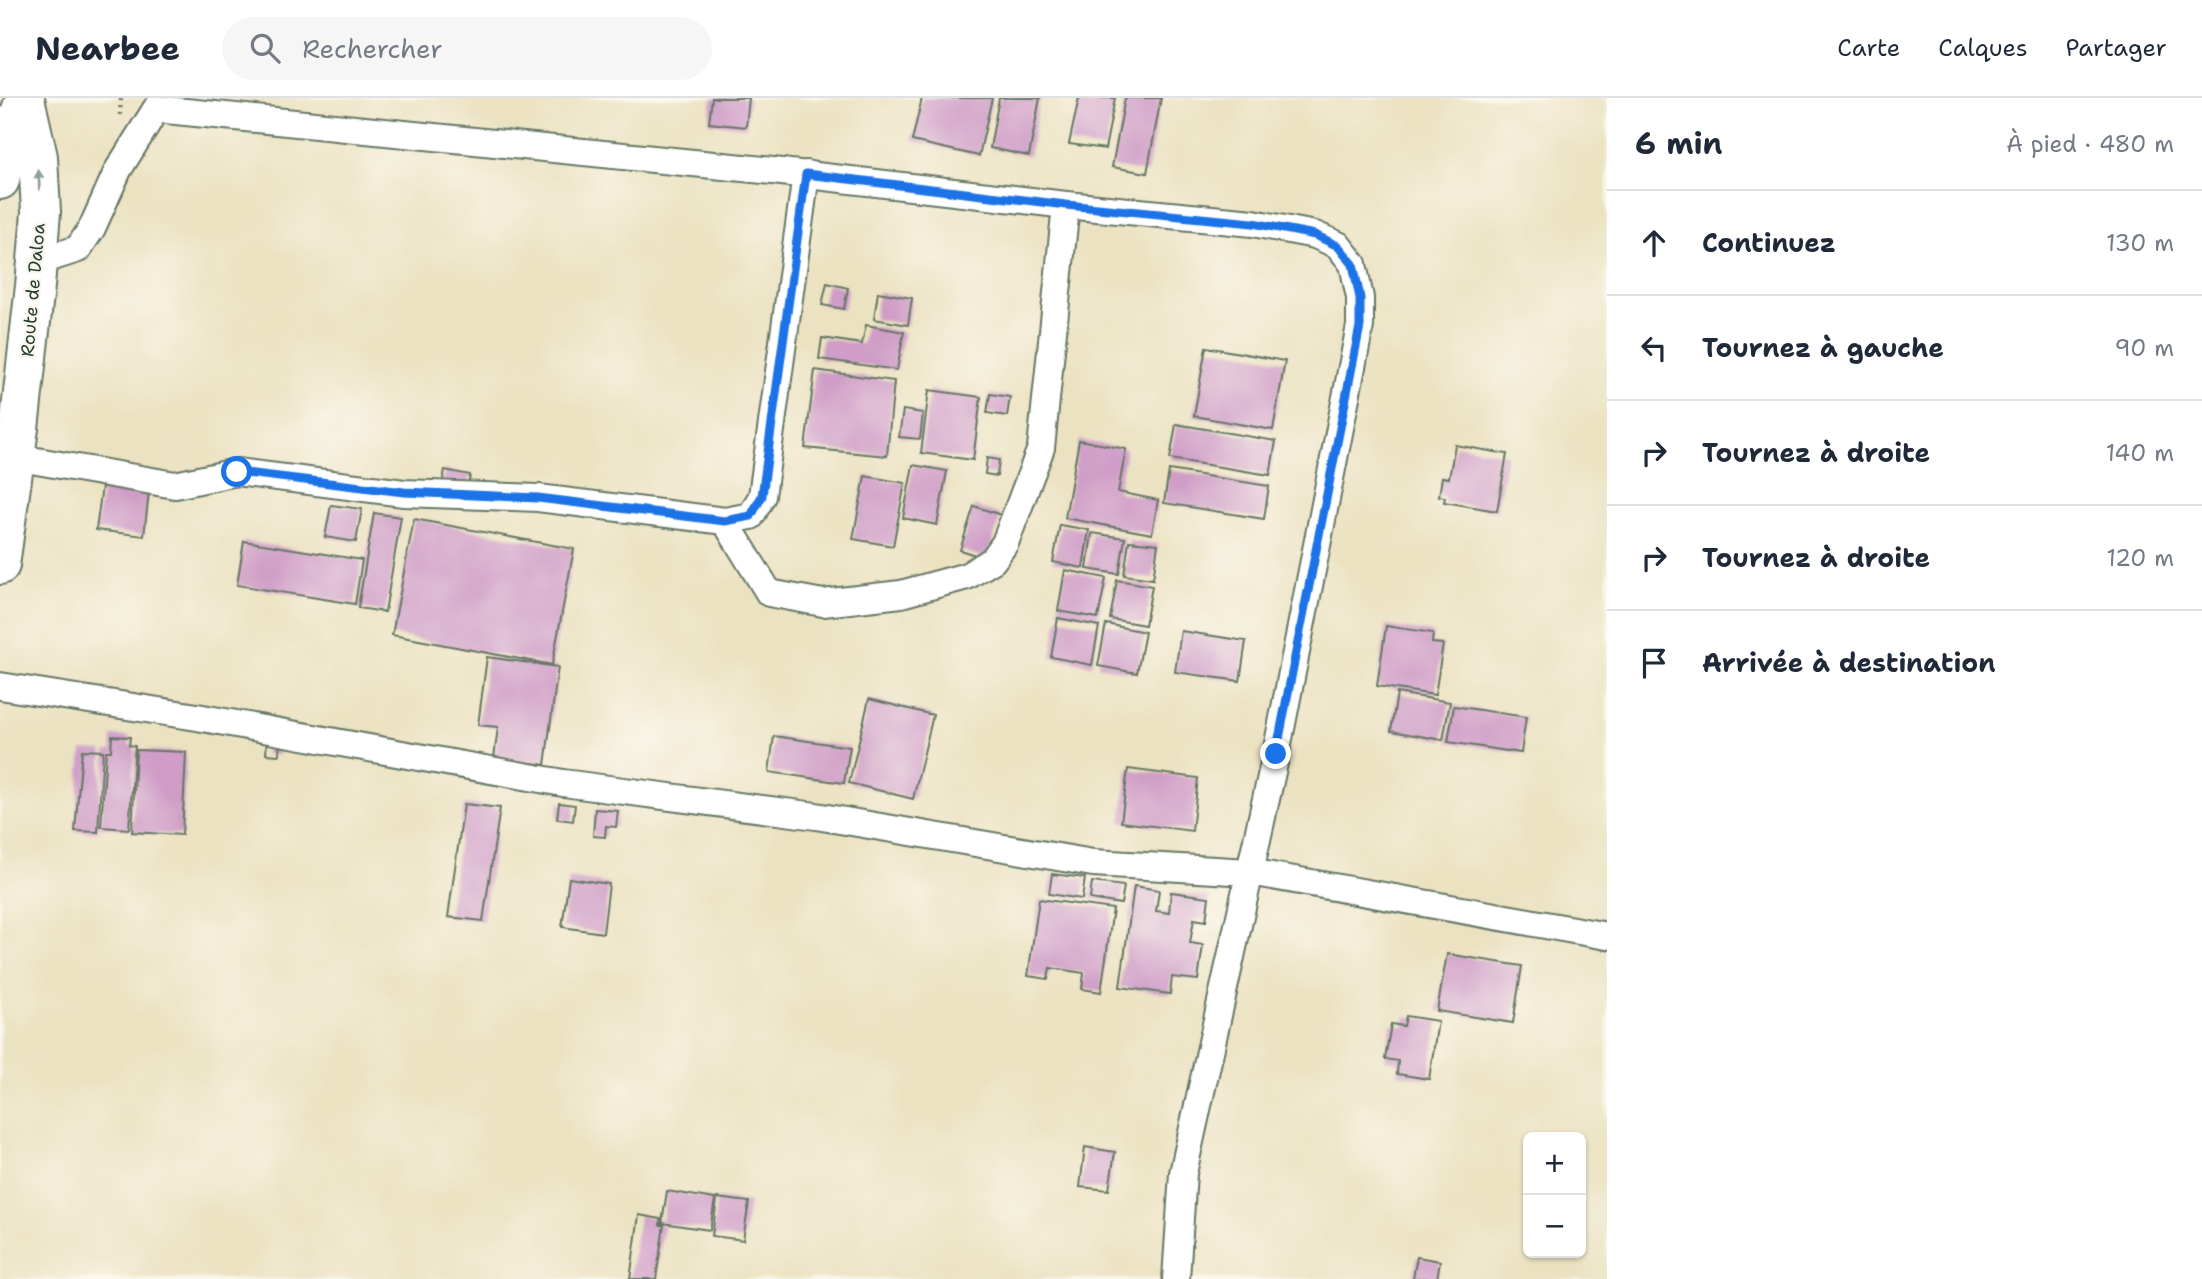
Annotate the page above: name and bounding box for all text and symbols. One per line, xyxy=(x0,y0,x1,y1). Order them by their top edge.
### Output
search box xyxy=(222,17,712,80)
text: Nearbee xyxy=(35,26,180,71)
icon: search xyxy=(246,29,284,67)
text: Rechercher xyxy=(302,31,443,66)
text: Carte xyxy=(1837,32,1900,64)
text: Calques xyxy=(1938,32,2028,64)
text: Partager xyxy=(2066,32,2167,64)
text: 6 min xyxy=(1635,123,1722,164)
text: À pied · 480 m xyxy=(2006,129,2174,159)
one-way arrow xyxy=(34,169,45,191)
street label: Route de Daloa xyxy=(15,222,51,358)
icon: ahead xyxy=(1635,224,1673,262)
text: Continuez xyxy=(1702,225,1836,260)
text: 130 m xyxy=(2106,228,2174,258)
icon: left xyxy=(1635,329,1673,367)
text: Tournez à gauche xyxy=(1702,330,1944,365)
text: 90 m xyxy=(2114,333,2174,363)
icon: right xyxy=(1635,434,1673,472)
text: Tournez à droite xyxy=(1702,435,1930,470)
text: 140 m xyxy=(2106,438,2174,468)
route start xyxy=(221,456,252,487)
icon: right xyxy=(1635,539,1673,577)
text: Tournez à droite xyxy=(1702,540,1930,575)
text: 120 m xyxy=(2106,543,2174,573)
icon: arrive xyxy=(1635,644,1673,682)
text: Arrivée à destination xyxy=(1702,645,1996,680)
route end xyxy=(1260,738,1291,769)
map controls xyxy=(1523,1132,1586,1258)
button: + xyxy=(1523,1132,1586,1195)
button: − xyxy=(1523,1195,1586,1258)

